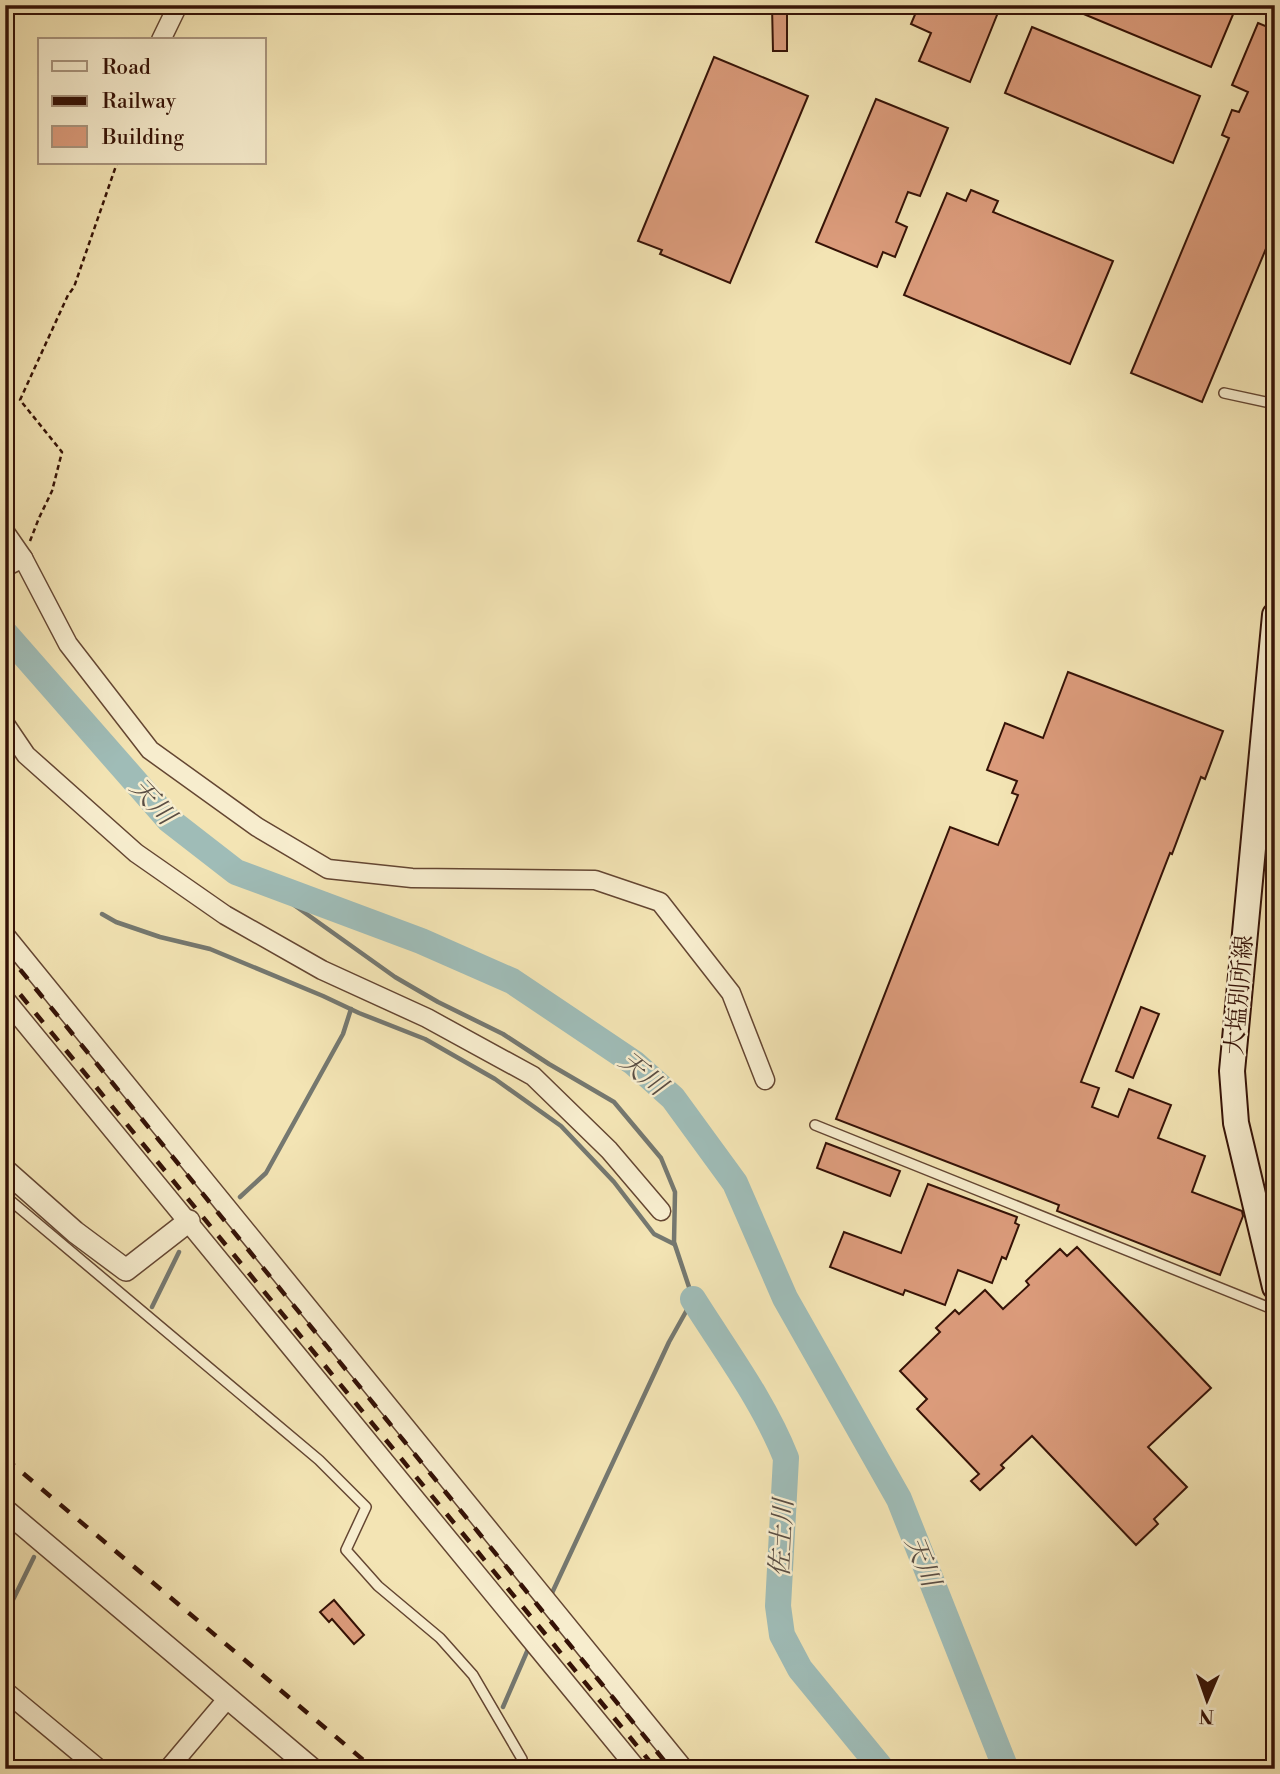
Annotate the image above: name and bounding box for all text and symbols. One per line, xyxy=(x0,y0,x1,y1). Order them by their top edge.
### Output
legend xyxy=(38,38,266,164)
text: Road xyxy=(102,55,151,81)
text: Railway xyxy=(102,89,177,115)
text: Building xyxy=(101,125,184,151)
water label: 天川 xyxy=(123,772,184,834)
street label: 大塩別所線 xyxy=(1220,934,1260,1056)
water label: 天川 xyxy=(612,1045,675,1104)
water label: 佐土川 xyxy=(764,1495,800,1578)
water label: 天川 xyxy=(897,1531,948,1594)
north arrow xyxy=(1172,1666,1242,1736)
text: N xyxy=(1199,1704,1214,1728)

